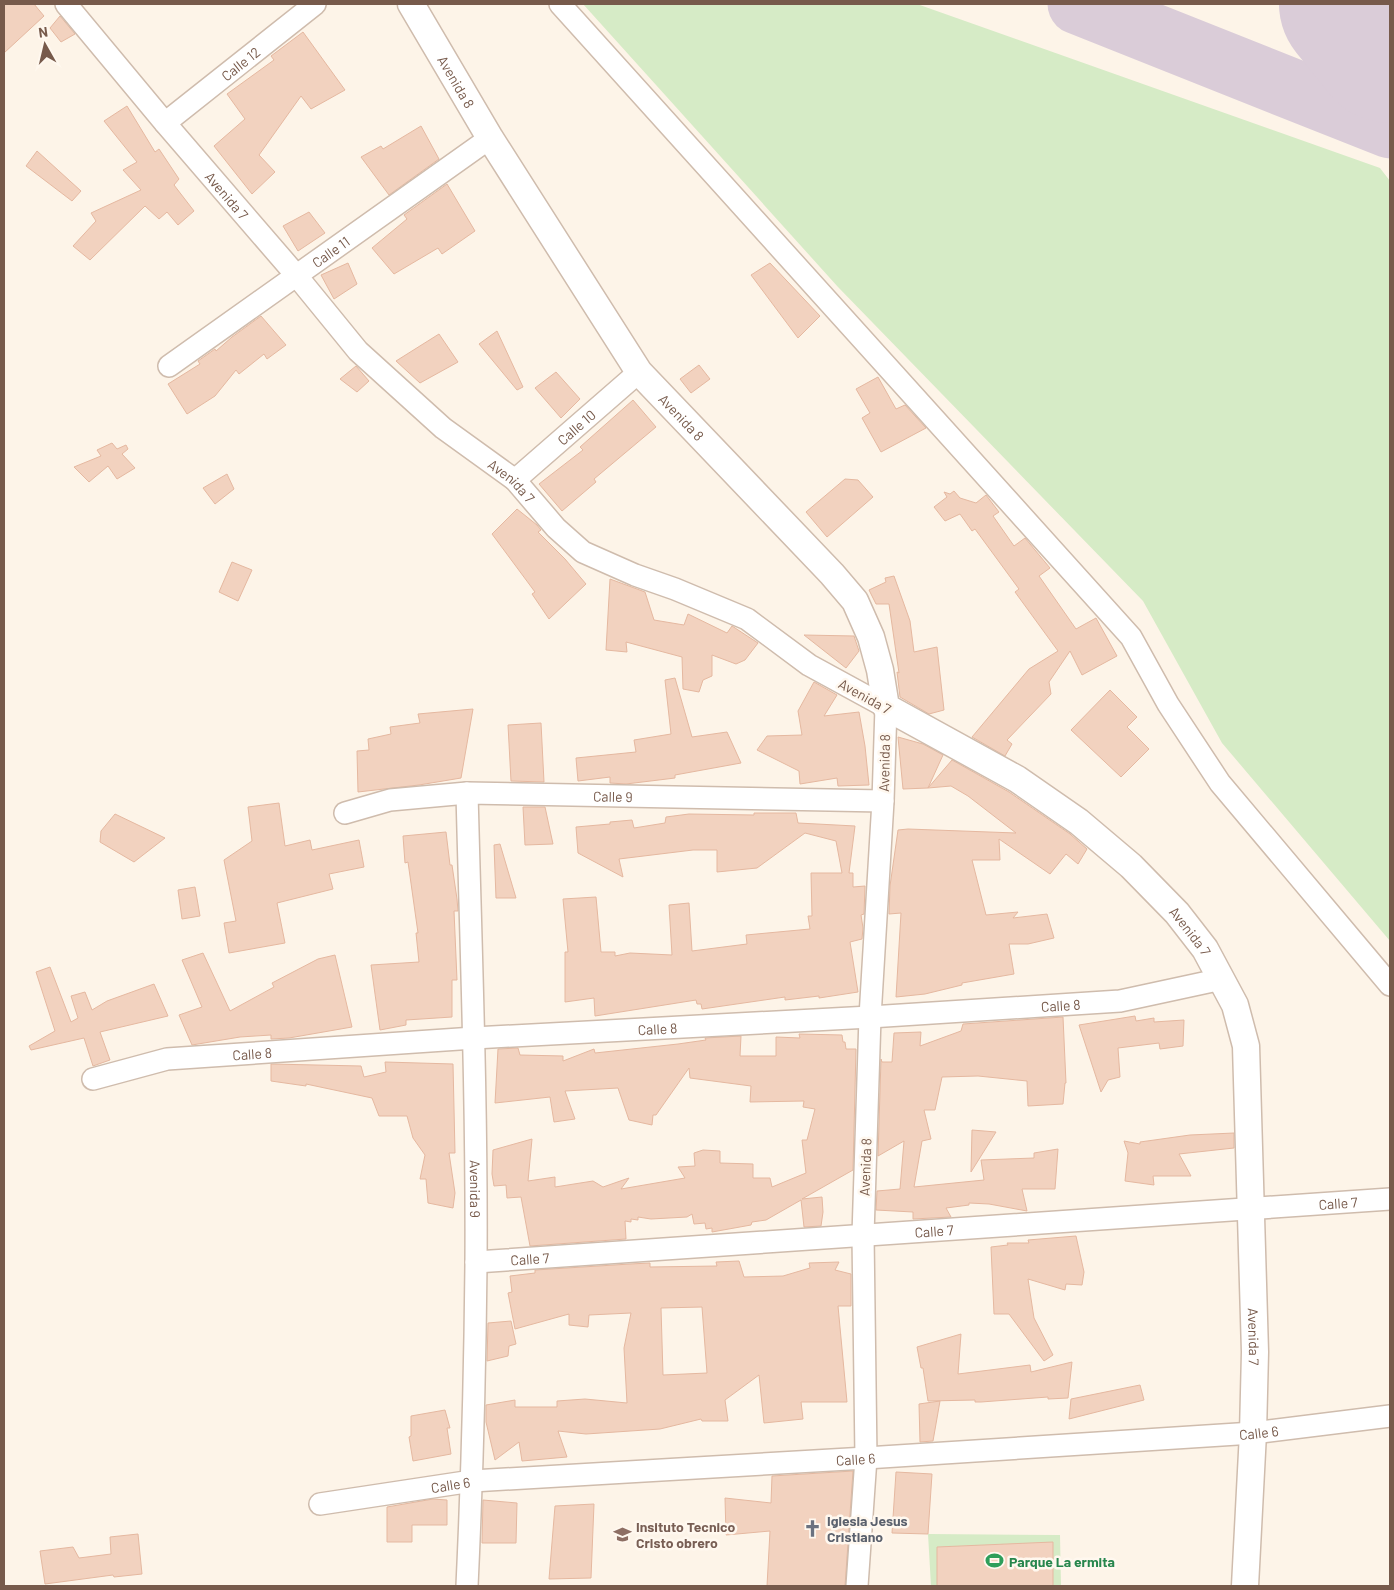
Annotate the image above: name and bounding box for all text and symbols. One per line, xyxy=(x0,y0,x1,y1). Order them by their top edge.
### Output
north arrow xyxy=(20,20,70,70)
text: N xyxy=(37,23,49,41)
street label: Calle 12 xyxy=(217,43,263,84)
street label: Avenida 8 xyxy=(435,52,479,111)
street label: Avenida 7 xyxy=(202,168,253,223)
street label: Calle 11 xyxy=(308,232,353,270)
street label: Avenida 8 xyxy=(656,390,708,444)
street label: Calle 10 xyxy=(553,406,599,448)
street label: Avenida 7 xyxy=(485,455,539,506)
street label: Avenida 7 xyxy=(836,675,895,718)
street label: Avenida 8 xyxy=(875,734,893,792)
street label: Calle 9 xyxy=(593,787,633,805)
street label: Avenida 7 xyxy=(1166,902,1215,958)
street label: Calle 8 xyxy=(1040,995,1081,1015)
street label: Calle 8 xyxy=(637,1019,678,1038)
street label: Calle 8 xyxy=(232,1043,272,1063)
street label: Avenida 8 xyxy=(855,1138,875,1196)
street label: Avenida 9 xyxy=(467,1160,485,1218)
street label: Calle 7 xyxy=(1318,1193,1358,1212)
street label: Calle 7 xyxy=(914,1221,954,1240)
street label: Calle 7 xyxy=(510,1248,550,1268)
street label: Avenida 7 xyxy=(1245,1308,1264,1366)
street label: Calle 6 xyxy=(1239,1421,1279,1442)
street label: Calle 6 xyxy=(835,1449,876,1468)
street label: Calle 6 xyxy=(430,1473,471,1496)
place label: Iglesia Jesus Cristiano xyxy=(827,1512,908,1545)
place label: Insituto Tecnico Cristo obrero xyxy=(636,1518,736,1551)
church icon: Iglesia Jesus Cristiano xyxy=(803,1518,823,1538)
school or university icon: Insituto Tecnico Cristo obrero xyxy=(612,1524,632,1544)
sports icon: Parque La ermita xyxy=(985,1551,1005,1571)
place label: Parque La ermita xyxy=(1009,1553,1115,1570)

